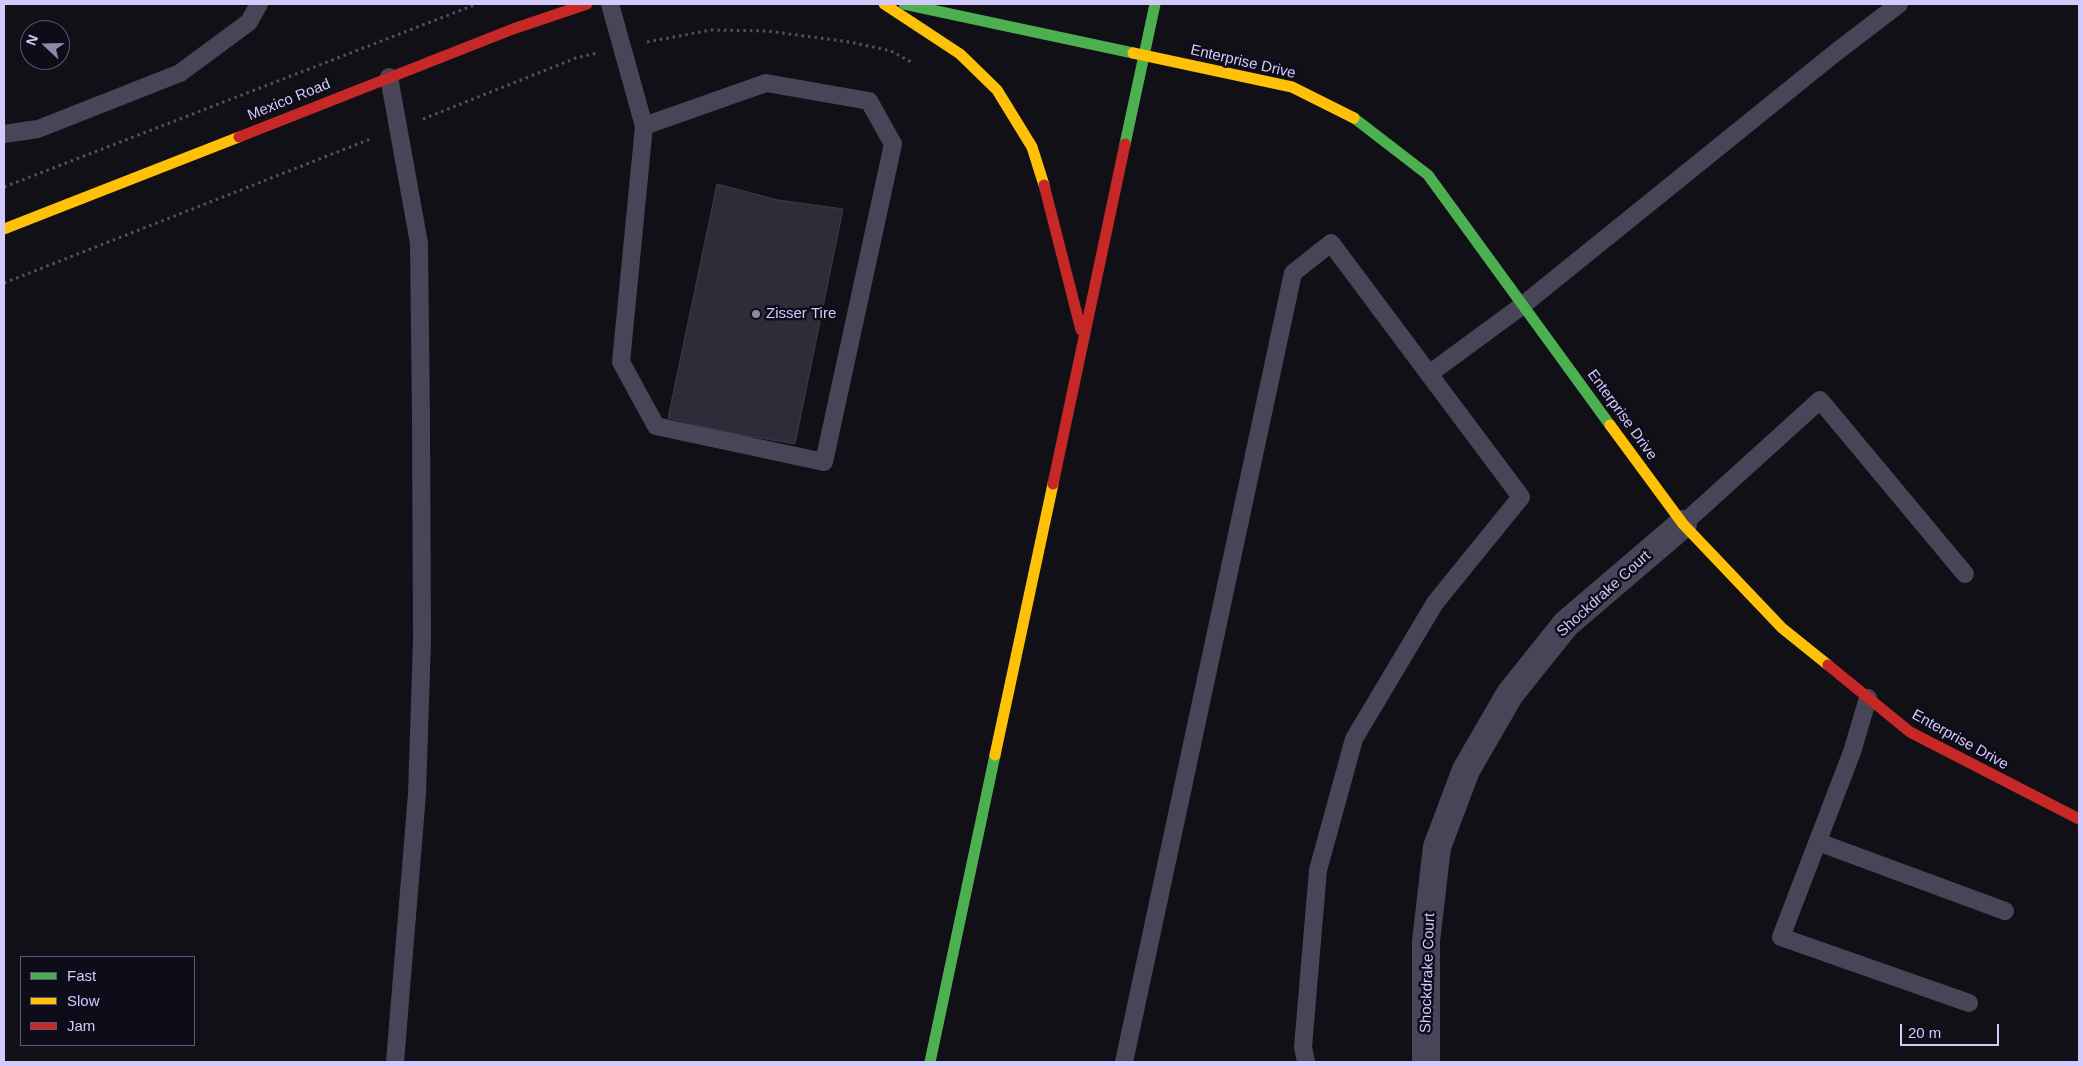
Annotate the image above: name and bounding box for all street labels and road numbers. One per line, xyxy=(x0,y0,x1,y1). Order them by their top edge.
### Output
street label: Enterprise Drive xyxy=(1189,41,1297,83)
street label: Mexico Road xyxy=(245,75,333,125)
street label: Enterprise Drive xyxy=(1583,366,1661,464)
street label: Shockdrake Court xyxy=(1553,547,1655,641)
street label: Enterprise Drive xyxy=(1909,706,2011,774)
street label: Shockdrake Court xyxy=(1417,913,1439,1033)

